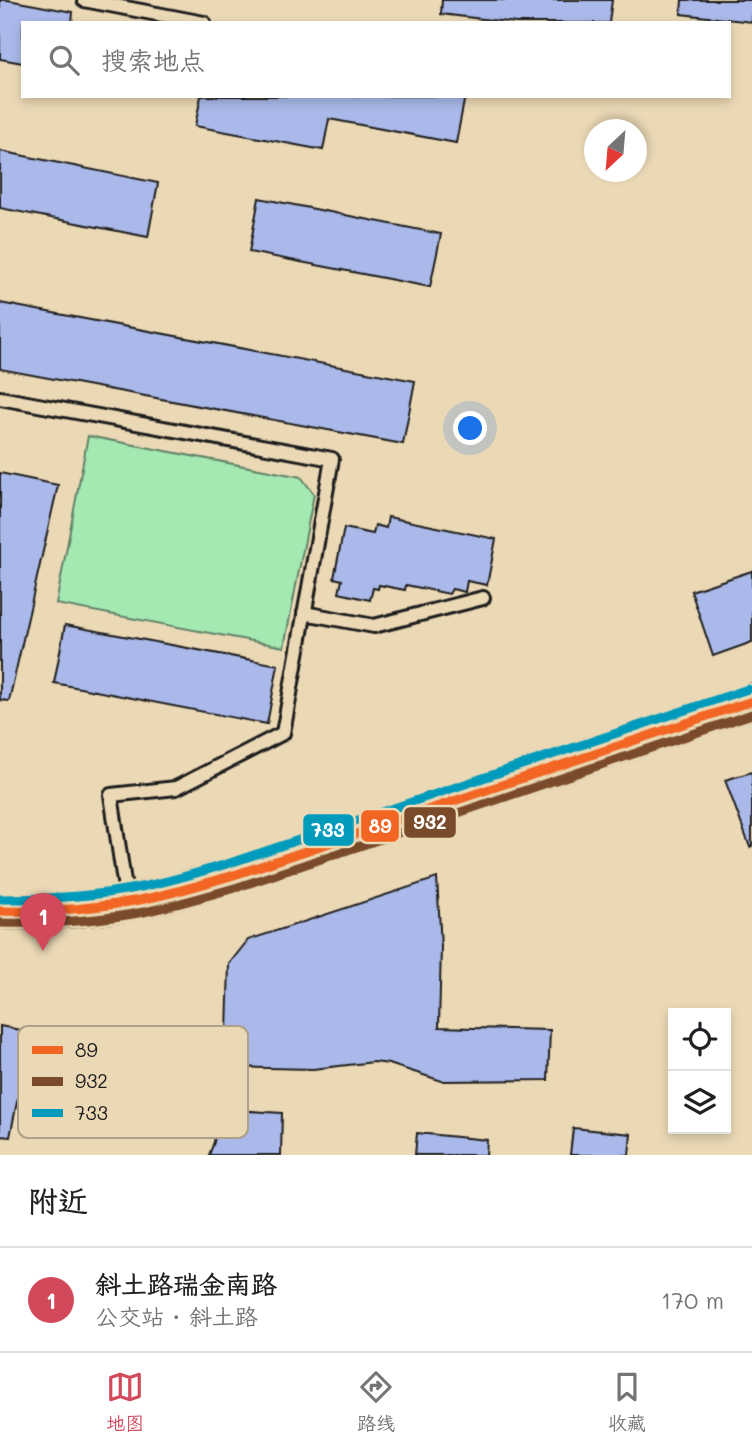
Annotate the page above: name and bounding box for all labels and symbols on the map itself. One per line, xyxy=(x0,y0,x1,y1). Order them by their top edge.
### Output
north arrow xyxy=(584,119,647,182)
your location xyxy=(453,411,487,445)
line badge: 932 xyxy=(403,806,457,839)
line badge: 89 xyxy=(360,809,400,843)
text: 932 xyxy=(413,809,447,834)
line badge: 733 xyxy=(302,813,355,847)
text: 89 xyxy=(368,813,392,838)
text: 733 xyxy=(311,817,345,842)
pin: 1 xyxy=(20,893,66,951)
legend xyxy=(18,1026,248,1138)
text: 89 xyxy=(75,1037,98,1062)
text: 932 xyxy=(75,1068,108,1093)
text: 733 xyxy=(75,1100,108,1125)

